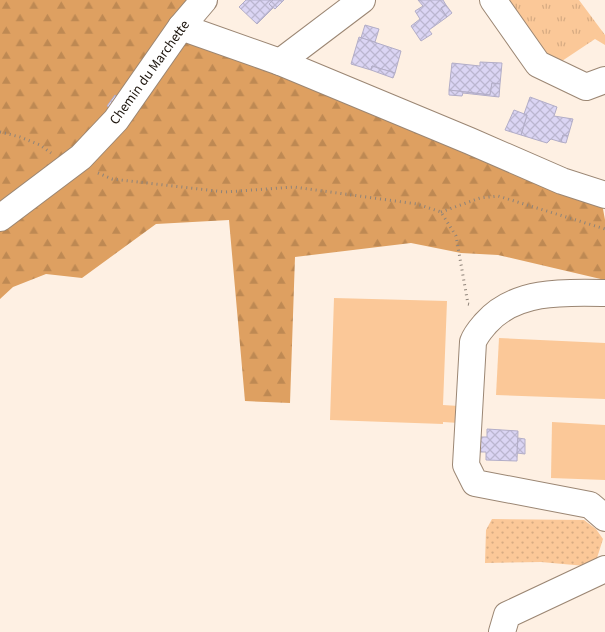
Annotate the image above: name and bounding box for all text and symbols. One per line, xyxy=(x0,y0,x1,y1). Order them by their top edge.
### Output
street label: Chemin du Marchette xyxy=(105,16,195,129)

